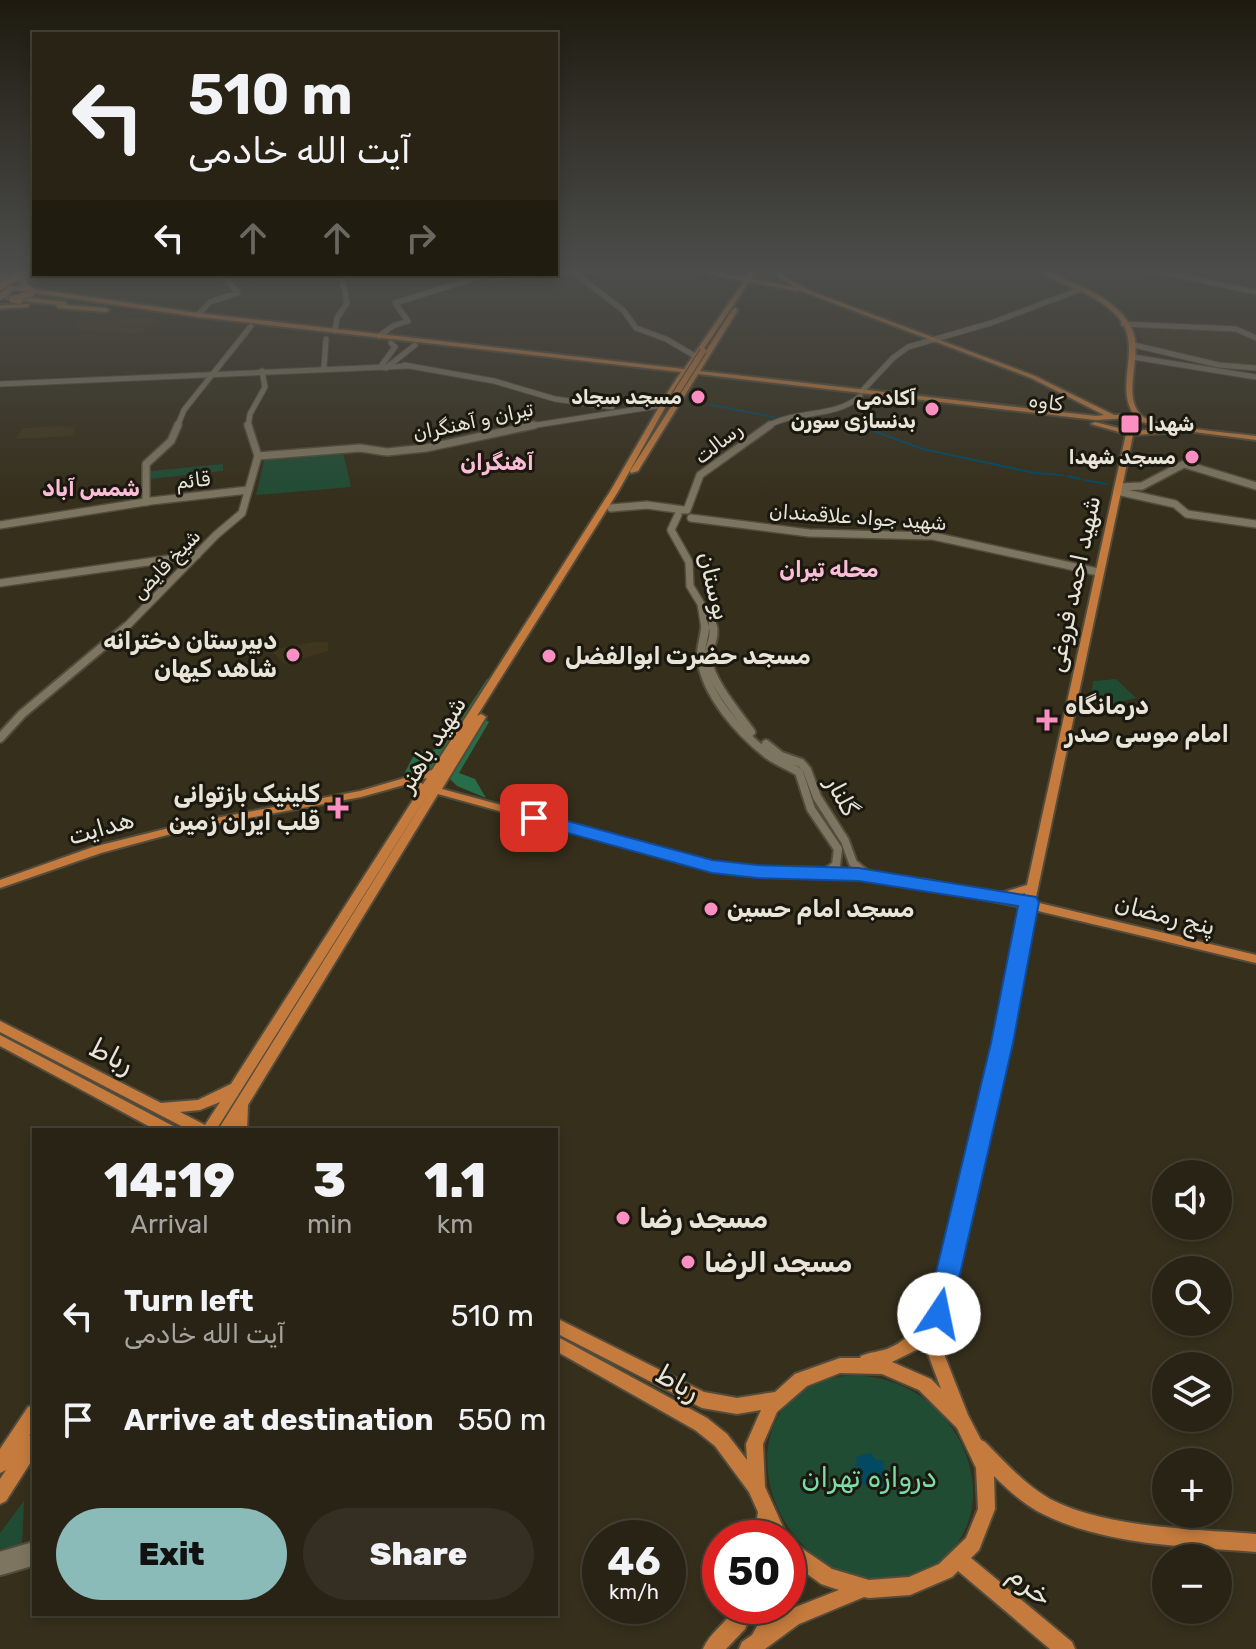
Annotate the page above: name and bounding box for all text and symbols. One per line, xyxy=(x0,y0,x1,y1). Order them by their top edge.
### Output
text: 510 m xyxy=(188,62,353,128)
icon: left xyxy=(56,64,160,168)
text: آیت الله خادمی xyxy=(188,129,411,172)
icon: left xyxy=(147,216,191,260)
icon: ahead xyxy=(231,216,275,260)
icon: ahead xyxy=(315,216,359,260)
icon: right xyxy=(399,216,443,260)
place label: مسجد سجاد xyxy=(571,385,682,409)
place label: آکادمی بدنسازی سورن xyxy=(791,386,916,433)
marker: مسجد سجاد xyxy=(689,388,707,406)
street label: کاوه xyxy=(1027,388,1065,416)
street label: تیران و آهنگران xyxy=(410,397,536,445)
marker: آکادمی بدنسازی سورن xyxy=(923,400,941,418)
place label: شهدا xyxy=(1148,412,1194,436)
marker: شهدا xyxy=(1119,413,1141,435)
street label: رسالت xyxy=(689,417,747,469)
place label: مسجد شهدا xyxy=(1068,445,1176,469)
marker: مسجد شهدا xyxy=(1183,448,1201,466)
district label: آهنگران xyxy=(460,449,534,476)
street label: قائم xyxy=(175,466,211,495)
district label: شمس آباد xyxy=(42,475,140,502)
street label: شهید احمد فروغی xyxy=(1042,493,1106,675)
street label: شهید جواد علاقمندان xyxy=(768,499,948,535)
street label: شیخ فایض xyxy=(127,524,207,606)
street label: بوستان xyxy=(692,549,736,623)
district label: محله تیران xyxy=(779,556,879,583)
place label: دبیرستان دخترانه شاهد کیهان xyxy=(103,627,277,683)
place label: مسجد حضرت ابوالفضل xyxy=(565,642,811,670)
marker: دبیرستان دخترانه شاهد کیهان xyxy=(284,646,302,664)
marker: مسجد حضرت ابوالفضل xyxy=(540,647,558,665)
street label: شهید باهنر xyxy=(391,691,472,798)
place label: درمانگاه امام موسی صدر xyxy=(1063,692,1229,750)
marker: درمانگاه امام موسی صدر xyxy=(1036,709,1058,731)
street label: گلنار xyxy=(819,770,864,821)
place label: کلینیک بازتوانی قلب ایران زمین xyxy=(169,780,320,836)
pin xyxy=(500,784,568,852)
icon: arrive xyxy=(512,796,556,840)
marker: کلینیک بازتوانی قلب ایران زمین xyxy=(327,797,349,819)
street label: هدایت xyxy=(65,805,137,851)
street label: پنج رمضان xyxy=(1111,889,1218,944)
place label: مسجد امام حسین xyxy=(727,895,915,925)
marker: مسجد امام حسین xyxy=(702,900,720,918)
street label: رباط xyxy=(84,1030,139,1080)
text: 14:19 xyxy=(104,1152,235,1209)
text: 3 xyxy=(313,1152,346,1209)
text: 1.1 xyxy=(424,1152,486,1209)
map controls xyxy=(1152,1160,1232,1624)
button: sound xyxy=(1152,1160,1232,1240)
place label: مسجد رضا xyxy=(639,1202,768,1235)
text: Arrival xyxy=(131,1209,209,1240)
text: min xyxy=(307,1209,352,1240)
text: km xyxy=(437,1209,473,1240)
marker: مسجد رضا xyxy=(614,1209,632,1227)
place label: مسجد الرضا xyxy=(704,1246,852,1279)
marker: مسجد الرضا xyxy=(679,1253,697,1271)
button: search xyxy=(1152,1256,1232,1336)
position arrow xyxy=(897,1272,981,1356)
text: Turn left xyxy=(124,1283,254,1319)
icon: left xyxy=(56,1294,100,1338)
text: 510 m xyxy=(451,1298,534,1334)
text: آیت الله خادمی xyxy=(124,1319,285,1350)
button: layers xyxy=(1152,1352,1232,1432)
street label: رباط xyxy=(650,1357,706,1408)
icon: arrive xyxy=(56,1398,100,1442)
text: Arrive at destination xyxy=(124,1402,434,1438)
text: 550 m xyxy=(458,1402,546,1438)
button: + xyxy=(1152,1448,1232,1528)
park label: دروازه تهران xyxy=(801,1461,937,1494)
button: Exit xyxy=(56,1508,287,1600)
button: Share xyxy=(303,1508,534,1600)
speed limit sign: 50 xyxy=(702,1520,806,1624)
text: 46 xyxy=(607,1538,661,1585)
button: − xyxy=(1152,1544,1232,1624)
street label: خرم xyxy=(1001,1558,1059,1615)
text: km/h xyxy=(609,1580,659,1604)

